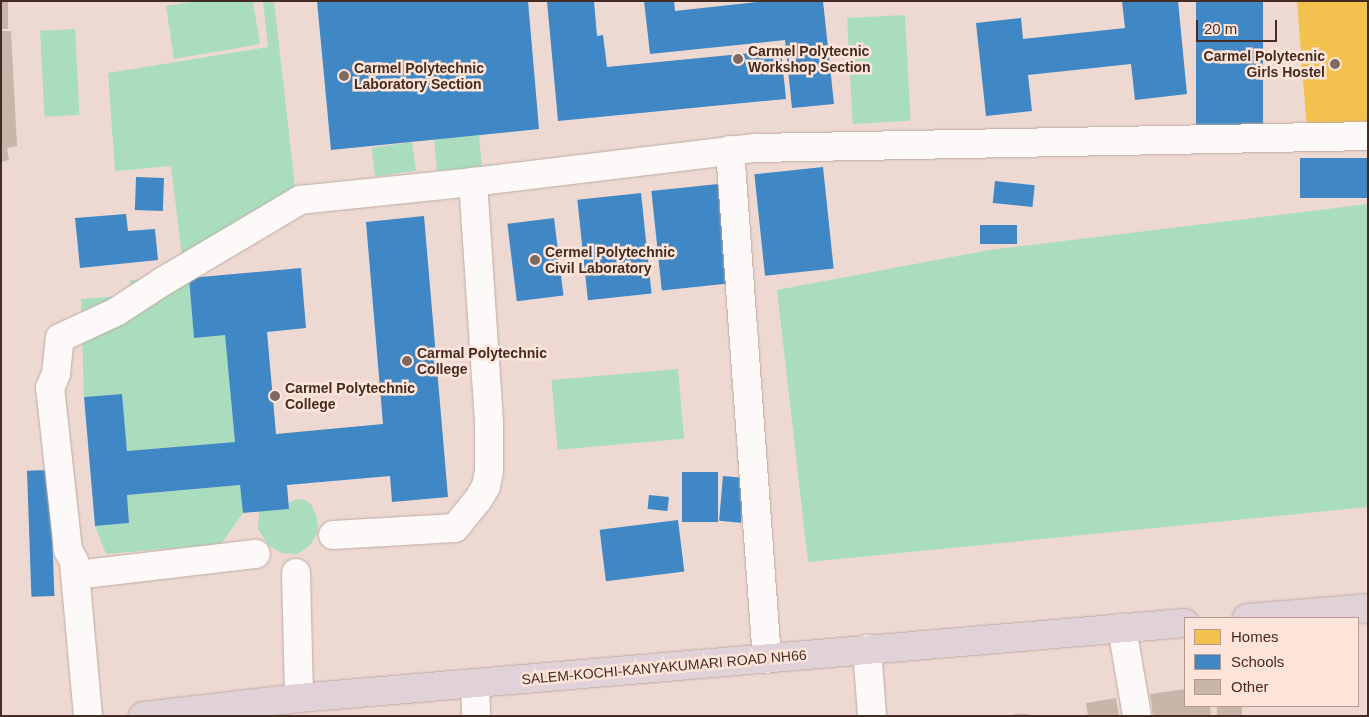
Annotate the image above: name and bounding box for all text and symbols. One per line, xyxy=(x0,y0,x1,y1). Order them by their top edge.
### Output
scale bar xyxy=(1199,10,1280,42)
text: 20 m xyxy=(1204,20,1237,37)
place label: Carmel Polytecnic Workshop Section xyxy=(748,43,871,75)
place label: Carmel Polytecnic Girls Hostel xyxy=(1204,48,1325,80)
marker: Carmel Polytecnic Workshop Section xyxy=(732,53,744,65)
marker: Carmel Polytecnic Girls Hostel xyxy=(1329,58,1341,70)
place label: Carmel Polytechnic Laboratory Section xyxy=(354,60,484,92)
marker: Carmel Polytechnic Laboratory Section xyxy=(338,70,350,82)
place label: Cermel Polytechnic Civil Laboratory xyxy=(545,244,675,276)
marker: Cermel Polytechnic Civil Laboratory xyxy=(529,254,541,266)
place label: Carmal Polytechnic College xyxy=(417,345,547,378)
marker: Carmal Polytechnic College xyxy=(401,355,413,367)
place label: Carmel Polytechnic College xyxy=(285,380,415,412)
marker: Carmel Polytechnic College xyxy=(269,390,281,402)
legend xyxy=(1184,617,1359,707)
text: Homes xyxy=(1231,628,1279,645)
street label: SALEM-KOCHI-KANYAKUMARI ROAD NH66 xyxy=(521,646,807,688)
text: Schools xyxy=(1231,653,1284,670)
text: Other xyxy=(1231,678,1269,695)

